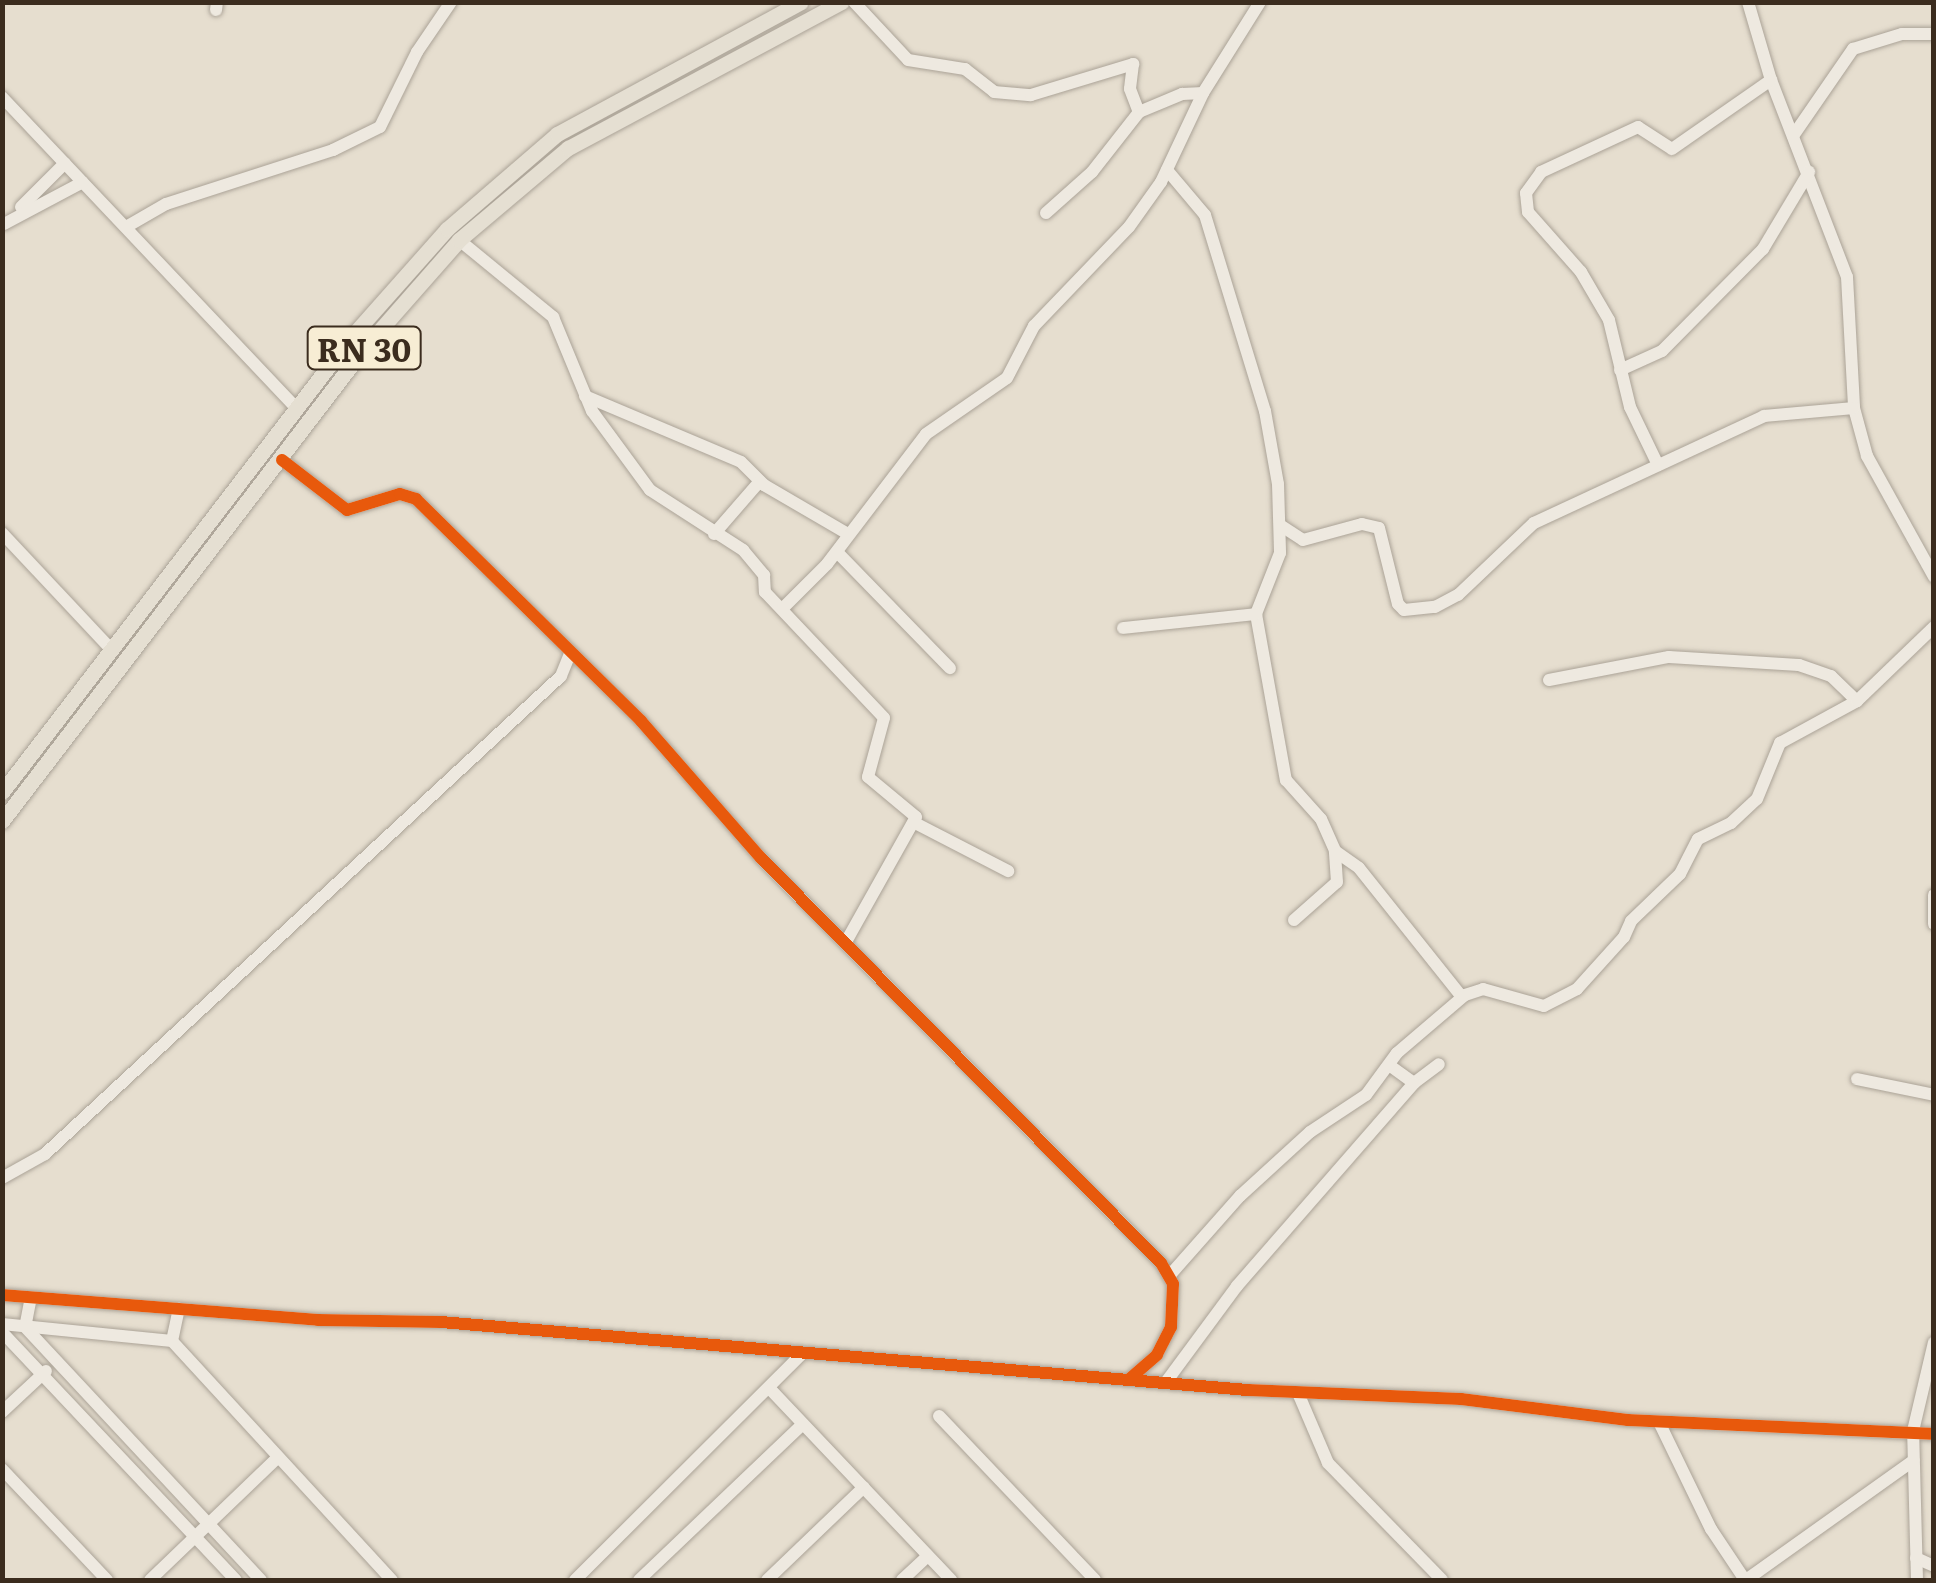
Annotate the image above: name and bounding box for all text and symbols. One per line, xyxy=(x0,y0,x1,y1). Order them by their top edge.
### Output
road number: RN 30 xyxy=(306,321,422,375)

